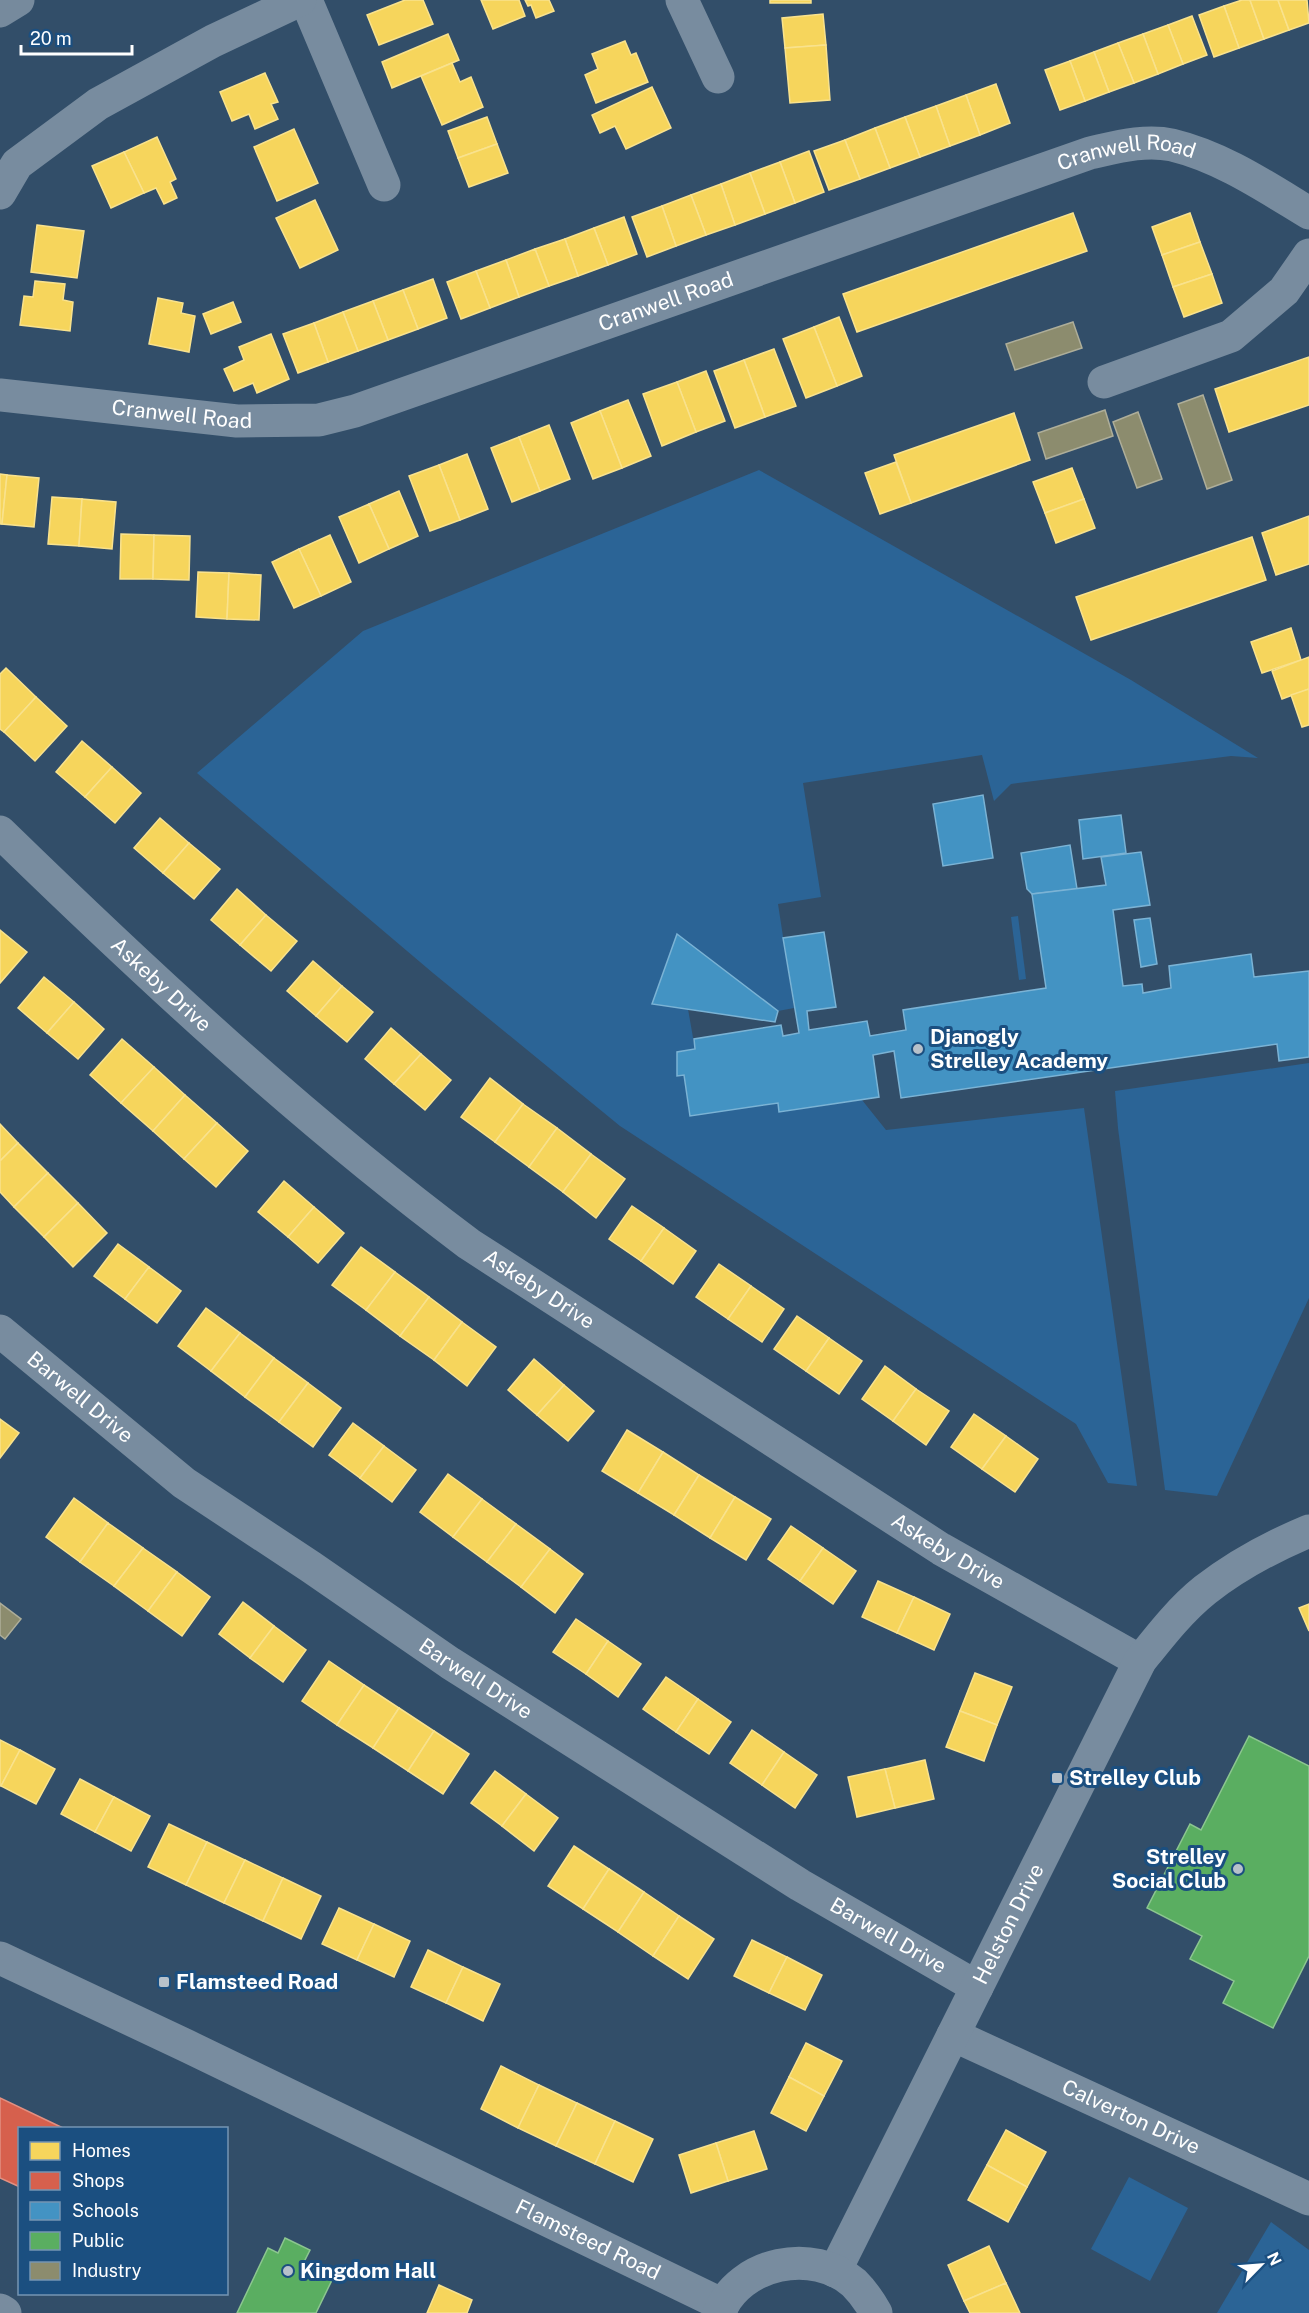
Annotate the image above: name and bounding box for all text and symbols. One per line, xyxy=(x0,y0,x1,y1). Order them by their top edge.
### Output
scale bar xyxy=(21,18,132,56)
text: 20 m xyxy=(30,28,72,49)
street label: Cranwell Road xyxy=(1054,130,1199,176)
street label: Cranwell Road xyxy=(595,266,736,337)
street label: Cranwell Road xyxy=(110,394,252,433)
street label: Askeby Drive xyxy=(106,932,217,1037)
place label: Djanogly Strelley Academy xyxy=(930,1024,1108,1073)
marker: Djanogly Strelley Academy xyxy=(911,1042,925,1056)
street label: Askeby Drive xyxy=(479,1244,600,1334)
street label: Barwell Drive xyxy=(22,1346,139,1448)
street label: Askeby Drive xyxy=(887,1507,1009,1594)
street label: Barwell Drive xyxy=(414,1632,537,1724)
place label: Strelley Club xyxy=(1069,1765,1201,1790)
marker: Strelley Club xyxy=(1050,1771,1064,1785)
place label: Strelley Social Club xyxy=(1112,1844,1226,1893)
street label: Helston Drive xyxy=(967,1859,1049,1988)
marker: Strelley Social Club xyxy=(1231,1862,1245,1876)
street label: Barwell Drive xyxy=(826,1892,951,1979)
place label: Flamsteed Road xyxy=(176,1969,338,1994)
marker: Flamsteed Road xyxy=(157,1975,171,1989)
street label: Calverton Drive xyxy=(1058,2074,1204,2159)
legend xyxy=(18,2127,228,2295)
text: Homes xyxy=(72,2140,131,2161)
text: Shops xyxy=(72,2170,124,2191)
street label: Flamsteed Road xyxy=(512,2194,665,2285)
text: Schools xyxy=(72,2200,139,2221)
text: Public xyxy=(72,2230,124,2251)
north arrow xyxy=(1231,2235,1291,2295)
text: N xyxy=(1263,2249,1285,2269)
place label: Kingdom Hall xyxy=(300,2258,436,2283)
text: Industry xyxy=(72,2260,142,2281)
marker: Kingdom Hall xyxy=(281,2264,295,2278)

